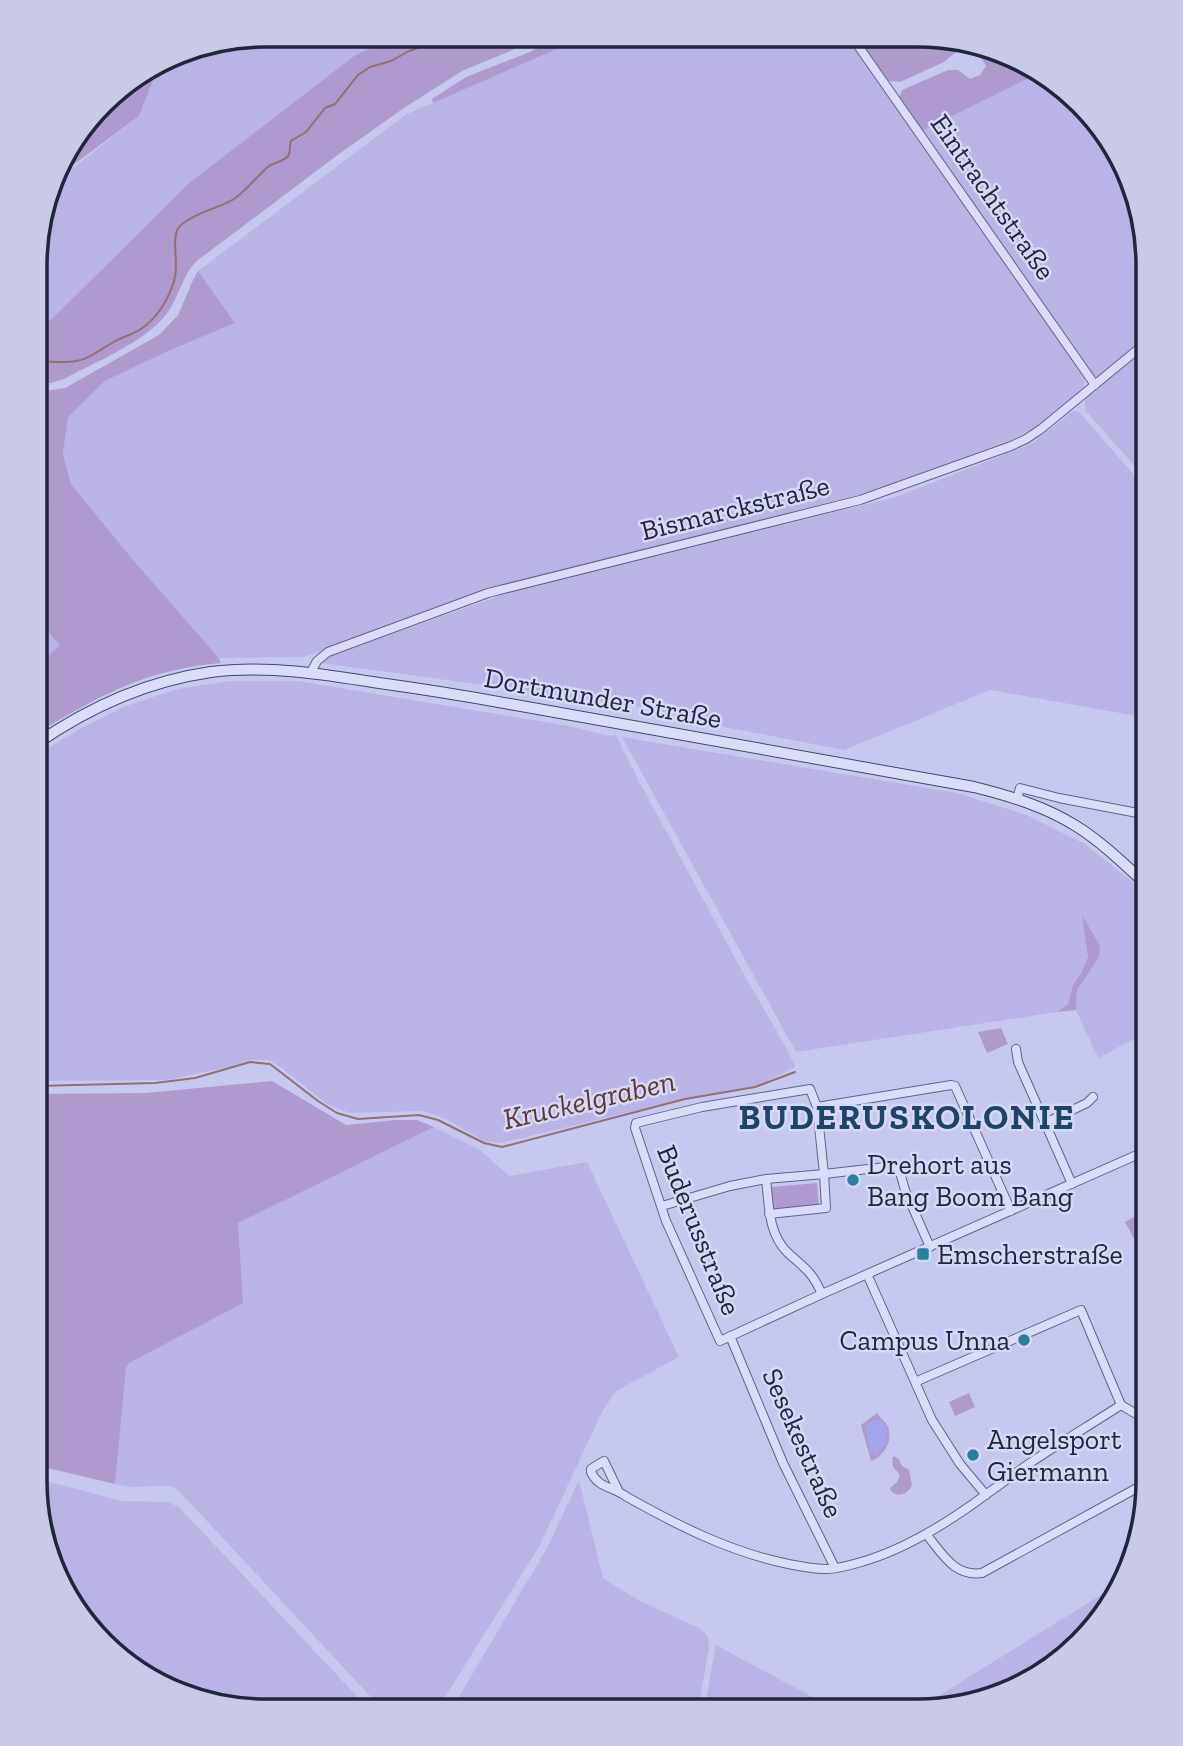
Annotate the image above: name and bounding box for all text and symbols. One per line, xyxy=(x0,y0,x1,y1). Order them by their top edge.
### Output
street label: Eintrachtstraße xyxy=(924,108,1062,286)
street label: Bismarckstraße xyxy=(637,469,833,547)
street label: Dortmunder Straße xyxy=(482,661,724,735)
water label: Kruckelgraben xyxy=(499,1063,679,1137)
district label: BUDERUSKOLONIE xyxy=(738,1096,1076,1138)
street label: Buderusstraße xyxy=(650,1140,748,1320)
place label: Drehort aus Bang Boom Bang xyxy=(867,1148,1073,1213)
marker: Drehort aus Bang Boom Bang xyxy=(845,1172,861,1188)
place label: Emscherstraße xyxy=(937,1238,1123,1271)
marker: Emscherstraße xyxy=(915,1246,931,1262)
place label: Campus Unna xyxy=(839,1324,1010,1357)
marker: Campus Unna xyxy=(1016,1332,1032,1348)
street label: Sesekestraße xyxy=(755,1363,851,1523)
place label: Angelsport Giermann xyxy=(987,1423,1122,1488)
marker: Angelsport Giermann xyxy=(965,1447,981,1463)

